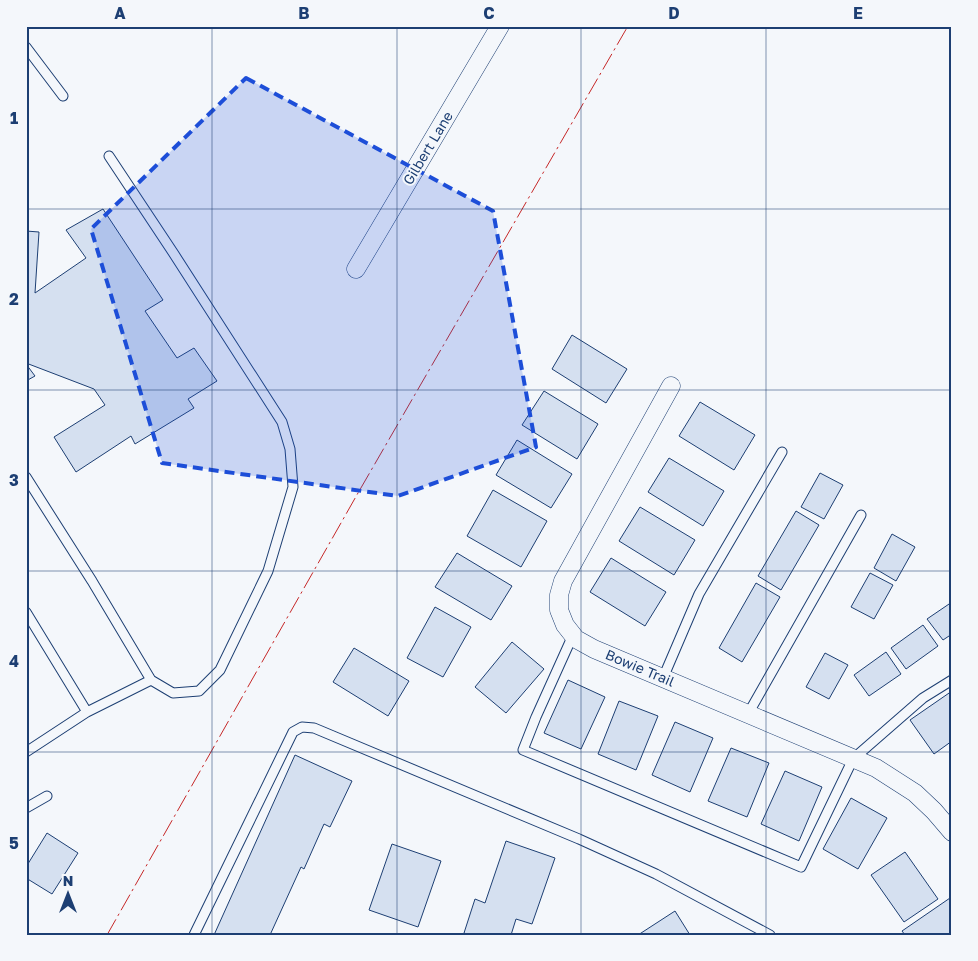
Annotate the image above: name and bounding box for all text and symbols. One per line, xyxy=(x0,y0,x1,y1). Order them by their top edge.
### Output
text: A xyxy=(114,3,126,23)
text: B xyxy=(298,3,310,23)
text: C xyxy=(483,3,495,23)
text: D xyxy=(668,3,680,23)
text: E xyxy=(853,3,863,23)
text: 1 xyxy=(10,108,18,128)
street label: Gilbert Lane xyxy=(399,108,456,187)
text: 2 xyxy=(9,289,19,309)
text: 3 xyxy=(9,470,19,490)
street label: Bowie Trail xyxy=(603,645,677,690)
text: 4 xyxy=(9,651,19,671)
text: 5 xyxy=(9,833,19,853)
north arrow xyxy=(42,868,92,918)
text: N xyxy=(63,872,73,889)

